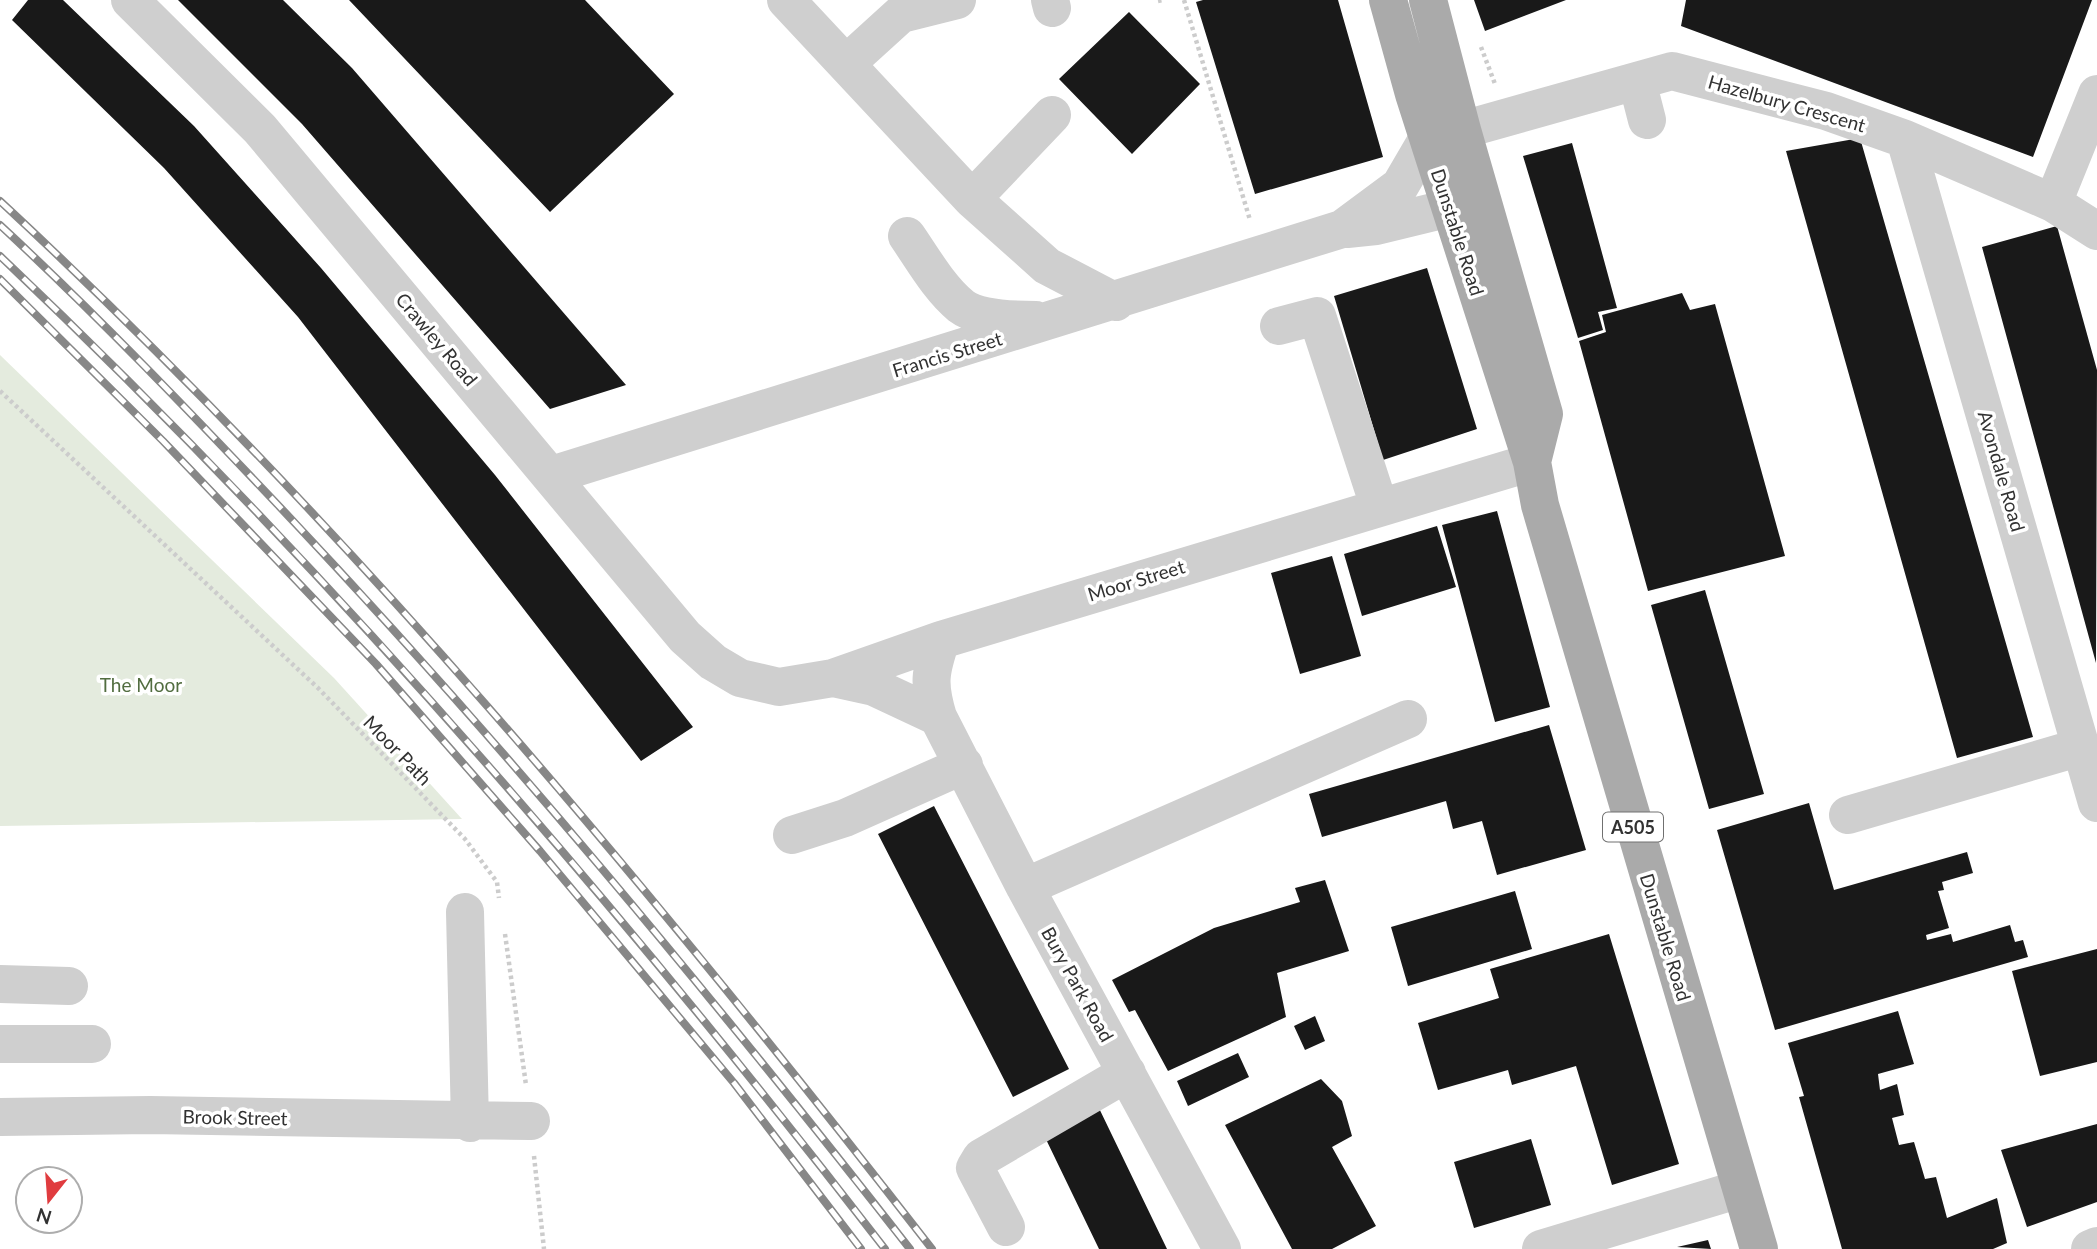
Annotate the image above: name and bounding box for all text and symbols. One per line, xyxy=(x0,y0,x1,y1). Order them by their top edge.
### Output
street label: Hazelbury Crescent xyxy=(1706,70,1868,137)
street label: Dunstable Road xyxy=(1427,166,1489,298)
street label: Crawley Road xyxy=(391,288,483,390)
street label: Francis Street xyxy=(889,326,1005,382)
street label: Avondale Road xyxy=(1974,408,2030,534)
street label: Moor Street xyxy=(1085,554,1187,606)
park label: The Moor xyxy=(100,673,182,696)
street label: Moor Path xyxy=(359,710,437,790)
road number: A505 xyxy=(1603,812,1663,842)
street label: Dunstable Road xyxy=(1636,870,1696,1004)
street label: Bury Park Road xyxy=(1037,922,1119,1046)
street label: Brook Street xyxy=(182,1105,288,1129)
north arrow xyxy=(14,1165,84,1235)
text: N xyxy=(34,1204,54,1230)

